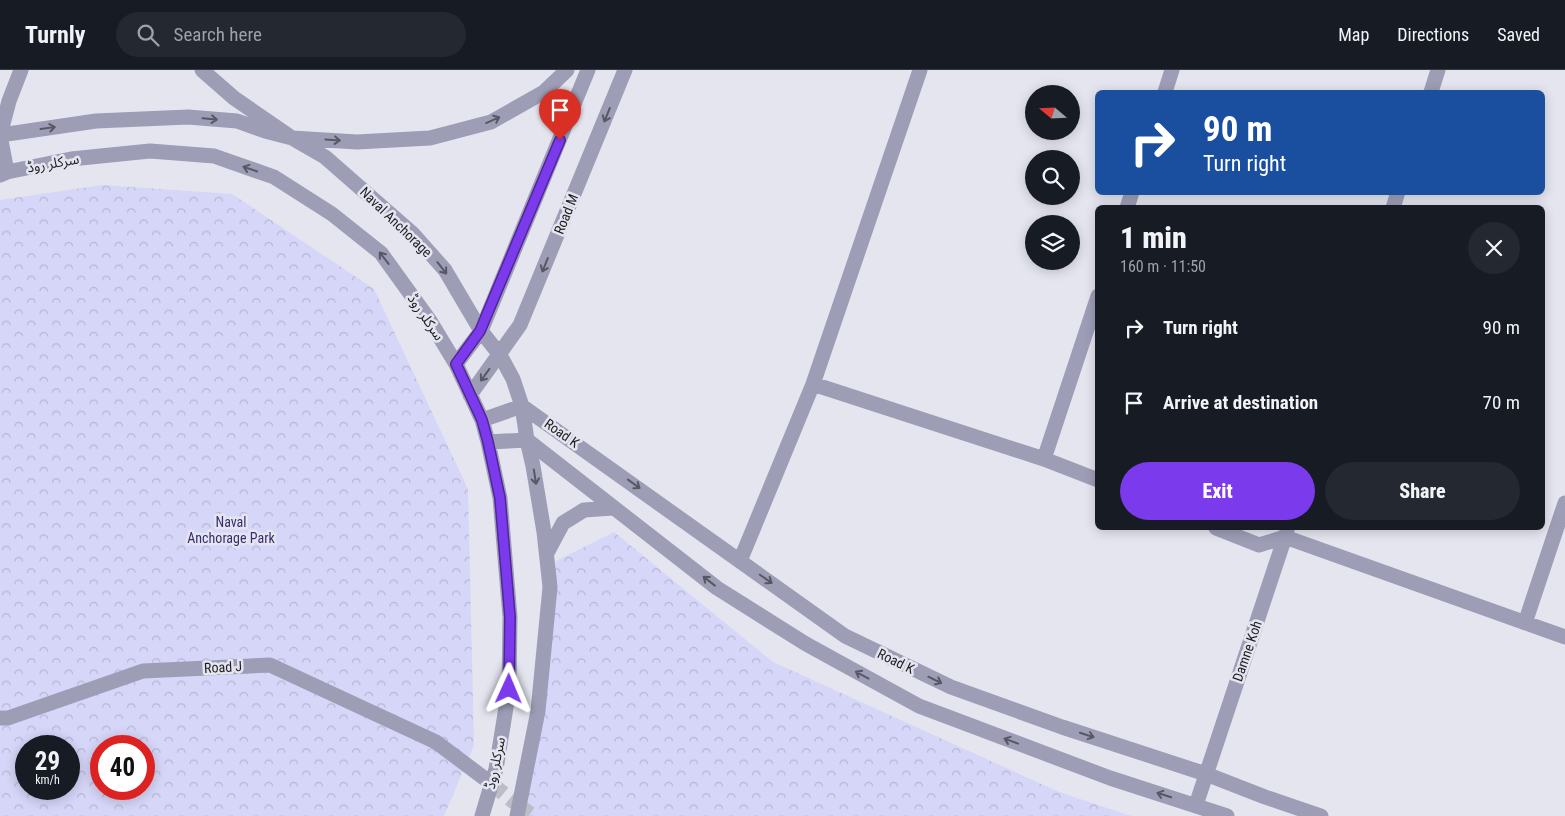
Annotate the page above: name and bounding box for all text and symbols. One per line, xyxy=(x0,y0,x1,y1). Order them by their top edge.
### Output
search box xyxy=(116,12,466,57)
text: Turnly xyxy=(25,21,86,49)
icon: search xyxy=(134,21,162,49)
text: Search here xyxy=(174,23,262,46)
text: Map xyxy=(1338,24,1369,45)
text: Directions xyxy=(1397,24,1469,45)
text: Saved xyxy=(1497,24,1540,45)
north arrow xyxy=(1025,85,1080,140)
map controls xyxy=(1025,85,1080,270)
pin xyxy=(539,89,581,140)
icon: arrive xyxy=(546,96,574,124)
one-way arrow xyxy=(601,107,611,122)
text: 90 m xyxy=(1203,109,1272,150)
icon: right xyxy=(1120,110,1185,175)
one-way arrow xyxy=(202,114,218,123)
one-way arrow xyxy=(485,115,500,125)
one-way arrow xyxy=(40,123,56,133)
one-way arrow xyxy=(325,136,341,145)
button: search xyxy=(1025,150,1080,205)
street label: سرکلر روڈ xyxy=(26,151,81,176)
text: Turn right xyxy=(1203,151,1286,176)
one-way arrow xyxy=(243,164,259,173)
street label: Naval Anchorage xyxy=(357,184,436,261)
street label: Road M xyxy=(551,192,581,236)
button: layers xyxy=(1025,215,1080,270)
text: 1 min xyxy=(1120,220,1187,255)
button: close xyxy=(1468,222,1520,274)
one-way arrow xyxy=(379,252,390,265)
one-way arrow xyxy=(540,257,549,273)
text: 160 m · 11:50 xyxy=(1120,257,1206,276)
one-way arrow xyxy=(437,261,448,274)
street label: سرکلر روڈ xyxy=(404,291,447,344)
icon: right xyxy=(1120,314,1148,342)
text: Turn right xyxy=(1163,316,1238,339)
text: 90 m xyxy=(1483,316,1520,339)
one-way arrow xyxy=(480,368,490,382)
icon: arrive xyxy=(1120,389,1148,417)
text: Arrive at destination xyxy=(1163,391,1318,414)
text: 70 m xyxy=(1483,391,1520,414)
street label: Road K xyxy=(541,415,583,451)
button: Exit xyxy=(1120,462,1315,520)
button: Share xyxy=(1325,462,1520,520)
one-way arrow xyxy=(531,469,541,485)
one-way arrow xyxy=(626,479,640,490)
park label: Naval Anchorage Park xyxy=(187,514,275,546)
one-way arrow xyxy=(758,574,772,584)
one-way arrow xyxy=(703,576,716,587)
street label: Damne Koh xyxy=(1229,619,1265,683)
street label: Road K xyxy=(875,645,917,677)
street label: Road J xyxy=(204,658,242,676)
position arrow xyxy=(482,662,534,714)
one-way arrow xyxy=(855,670,870,680)
one-way arrow xyxy=(927,675,942,685)
one-way arrow xyxy=(1079,731,1095,741)
speed limit sign: 40 xyxy=(90,735,155,800)
street label: سرکلر روڈ xyxy=(482,736,509,791)
one-way arrow xyxy=(1003,736,1019,745)
text: 29 xyxy=(35,747,60,776)
text: km/h xyxy=(35,773,60,787)
one-way arrow xyxy=(1156,790,1172,799)

